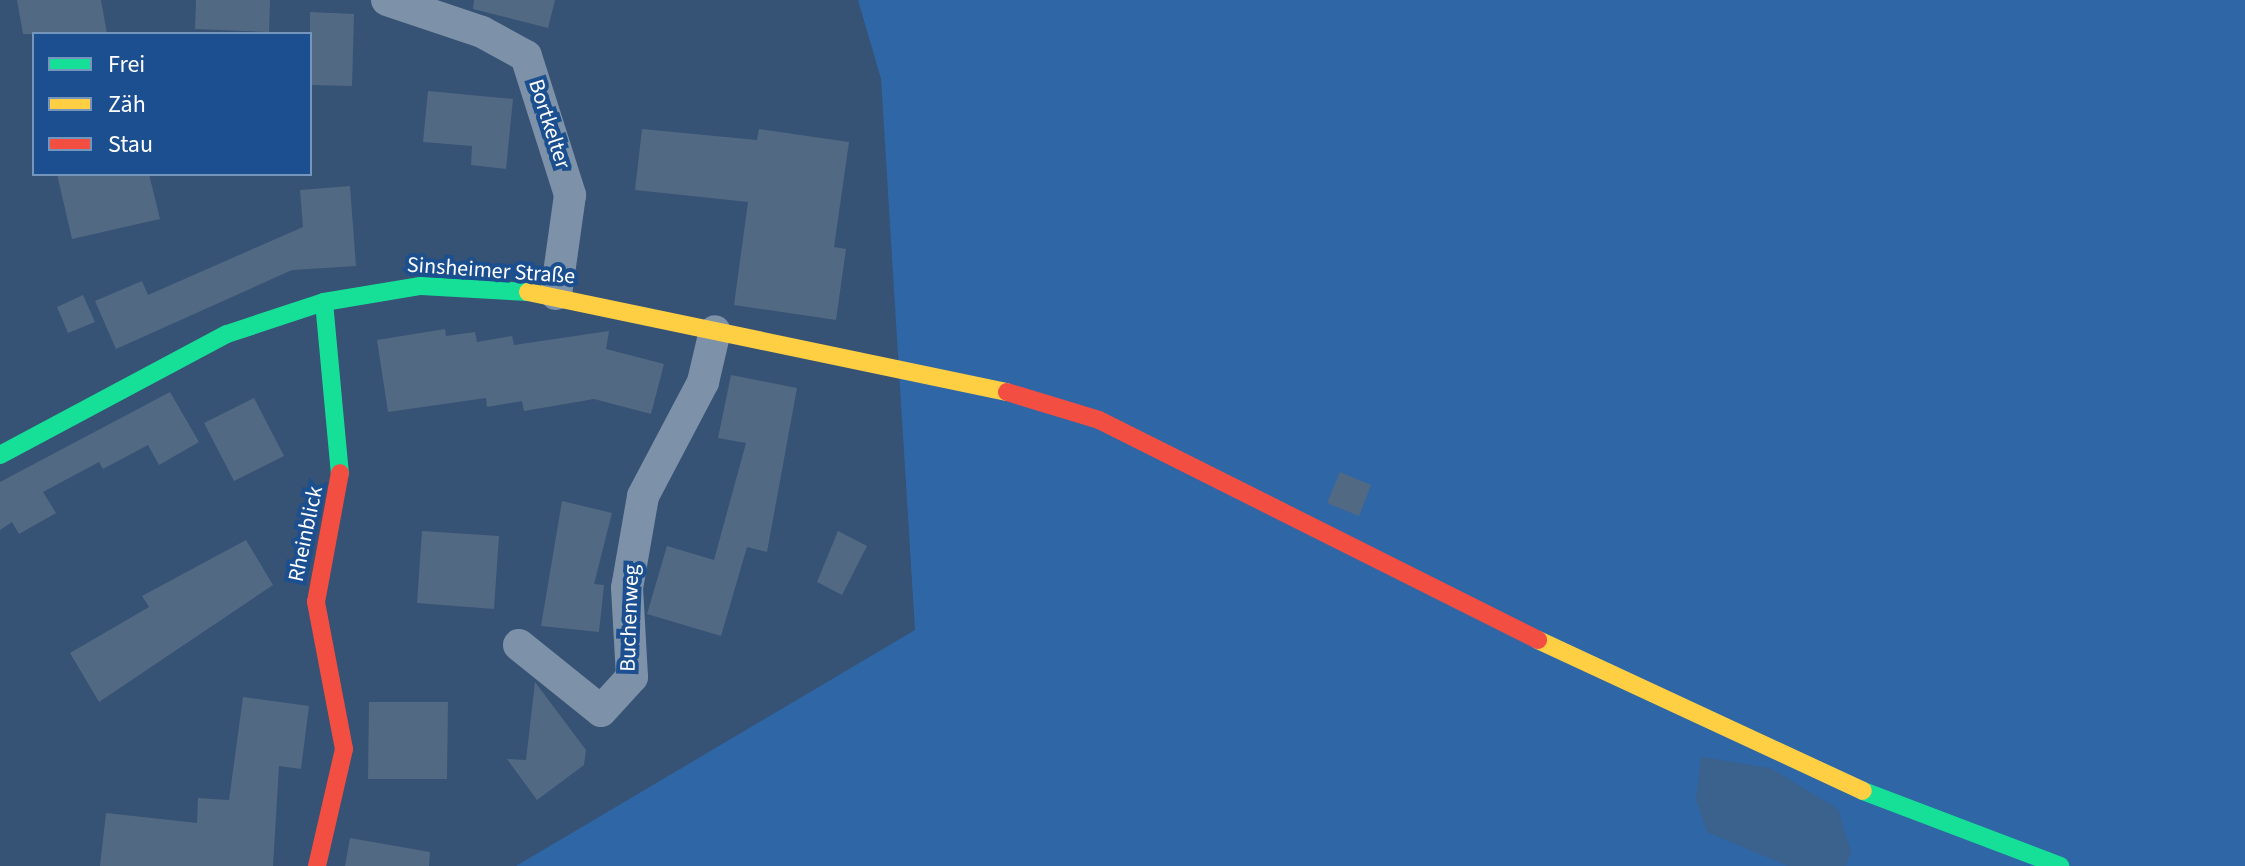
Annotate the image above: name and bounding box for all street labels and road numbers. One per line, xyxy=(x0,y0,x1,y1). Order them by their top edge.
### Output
street label: Bortkelter xyxy=(522,76,576,172)
street label: Sinsheimer Straße xyxy=(406,252,576,290)
street label: Rheinblick xyxy=(283,484,329,584)
street label: Buchenweg xyxy=(615,564,645,672)

